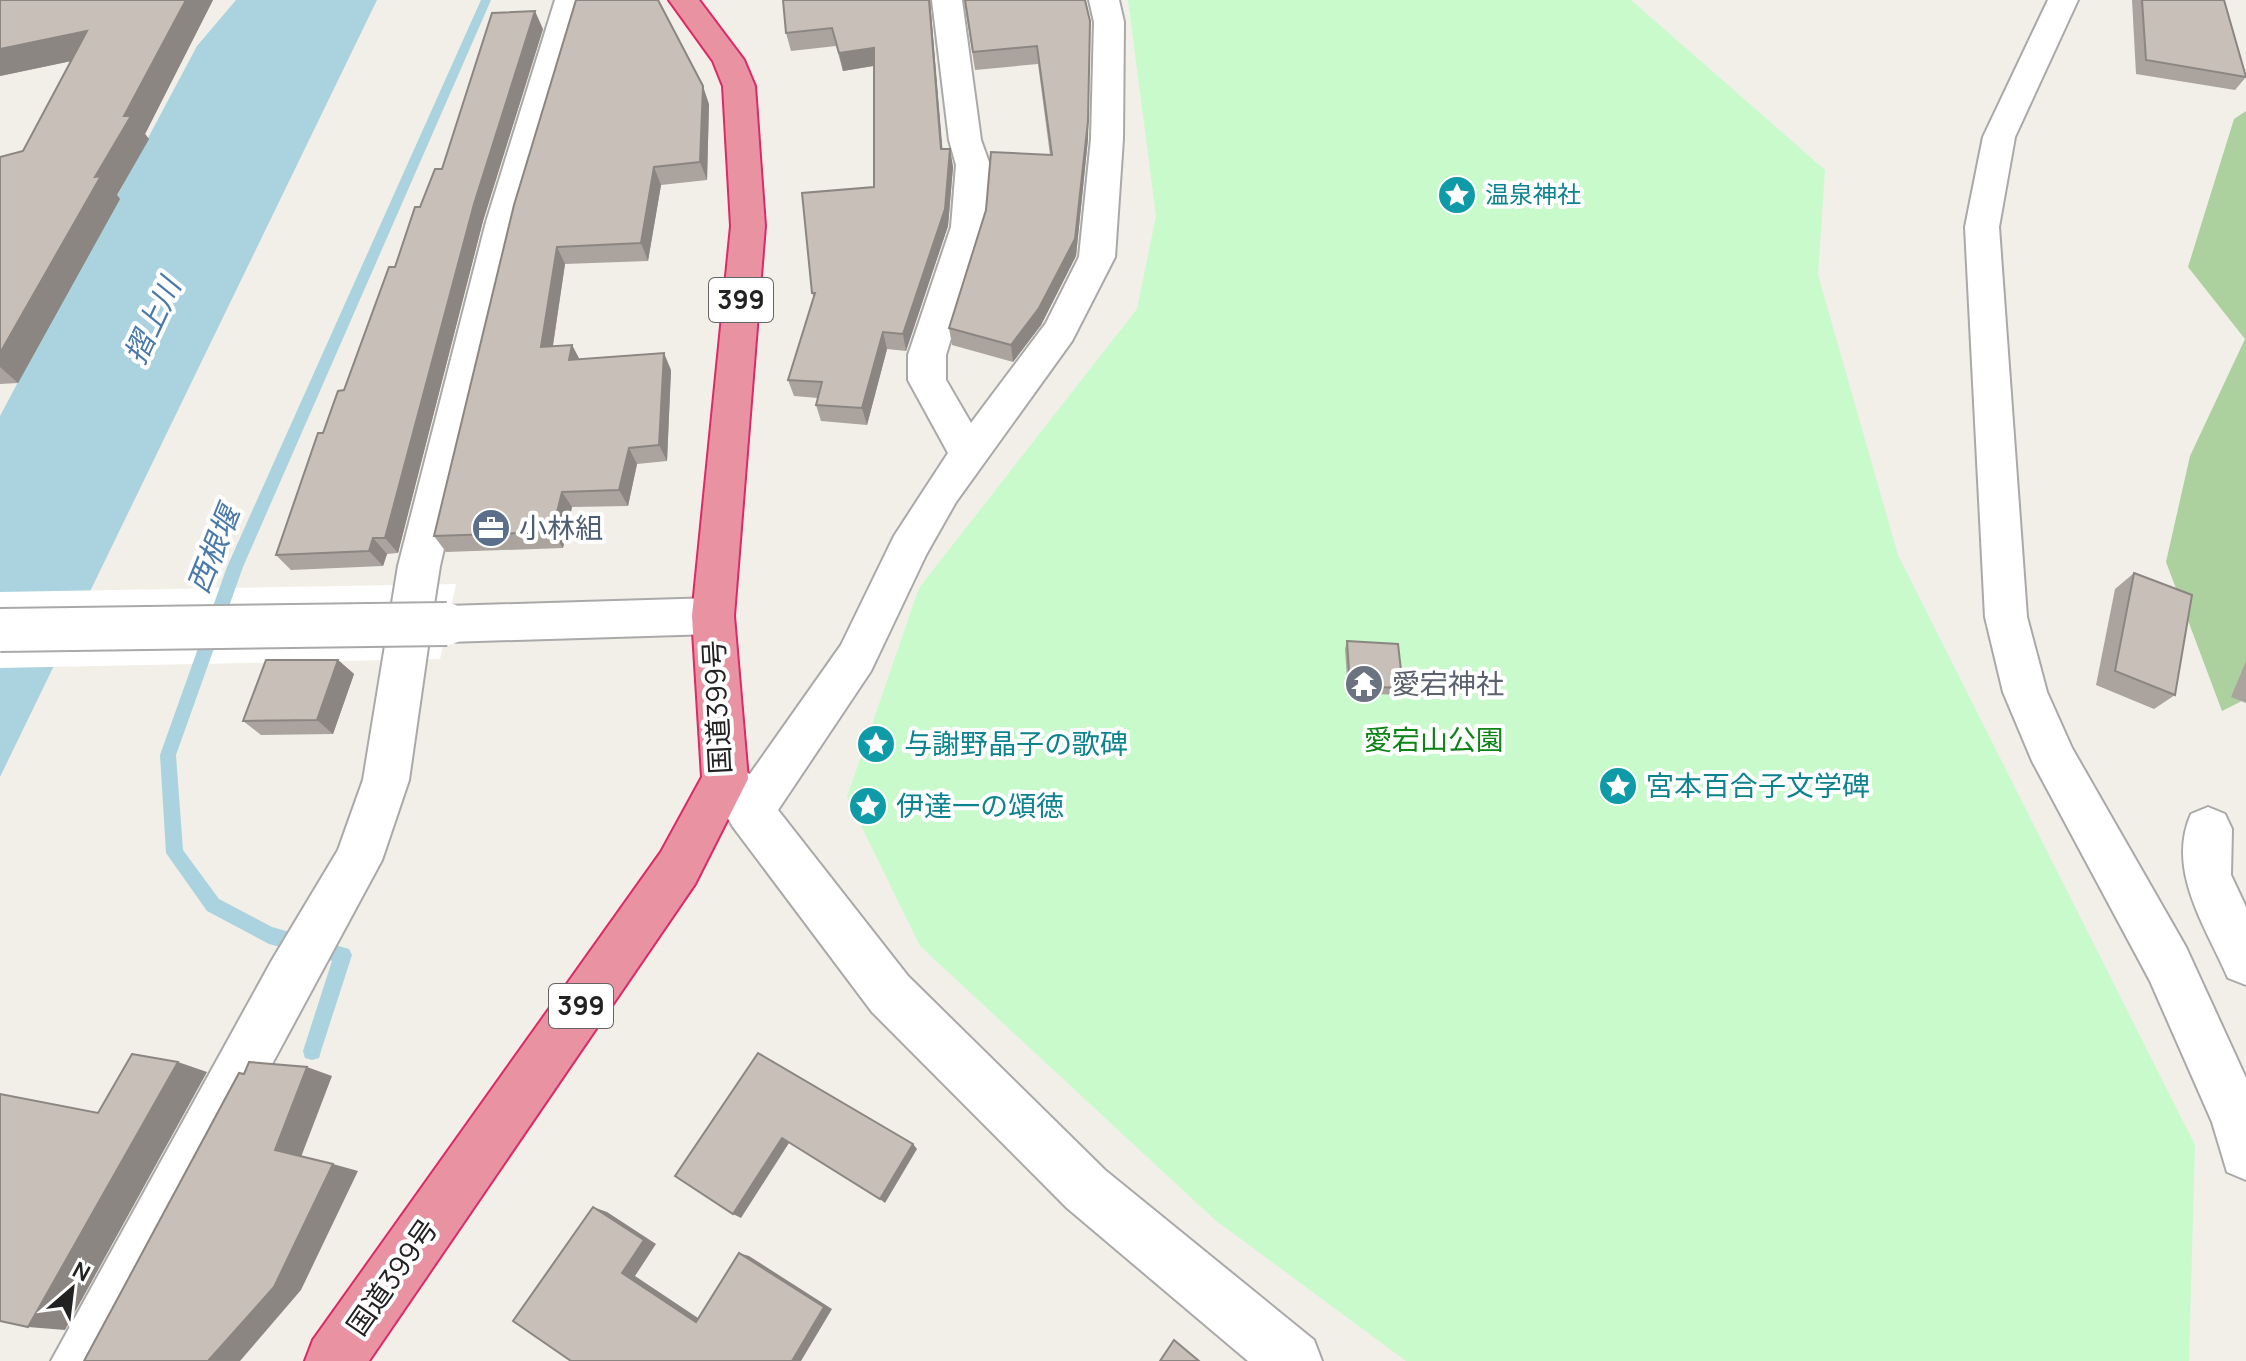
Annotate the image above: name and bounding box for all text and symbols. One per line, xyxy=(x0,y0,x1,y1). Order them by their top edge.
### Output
place icon: 温泉神社 xyxy=(1436,174,1478,216)
place label: 温泉神社 xyxy=(1485,177,1581,210)
water label: 摺上川 xyxy=(114,268,191,370)
road number: 399 xyxy=(709,278,773,322)
water label: 西根堰 xyxy=(177,495,250,599)
office icon: 小林組 xyxy=(470,507,512,549)
place label: 小林組 xyxy=(519,508,603,546)
street label: 国道399号 xyxy=(694,639,738,775)
temple icon: 愛宕神社 xyxy=(1343,663,1385,705)
place label: 愛宕神社 xyxy=(1392,664,1504,702)
park label: 愛宕山公園 xyxy=(1364,720,1504,758)
place icon: 与謝野晶子の歌碑 xyxy=(855,723,897,765)
place label: 与謝野晶子の歌碑 xyxy=(904,724,1128,762)
place icon: 宮本百合子文学碑 xyxy=(1597,765,1639,807)
place label: 宮本百合子文学碑 xyxy=(1646,766,1870,804)
place icon: 伊達一の頌徳 xyxy=(847,785,889,827)
place label: 伊達一の頌徳 xyxy=(896,786,1064,824)
road number: 399 xyxy=(549,984,613,1028)
street label: 国道399号 xyxy=(337,1211,445,1342)
north arrow xyxy=(32,1249,112,1329)
text: N xyxy=(67,1254,95,1288)

